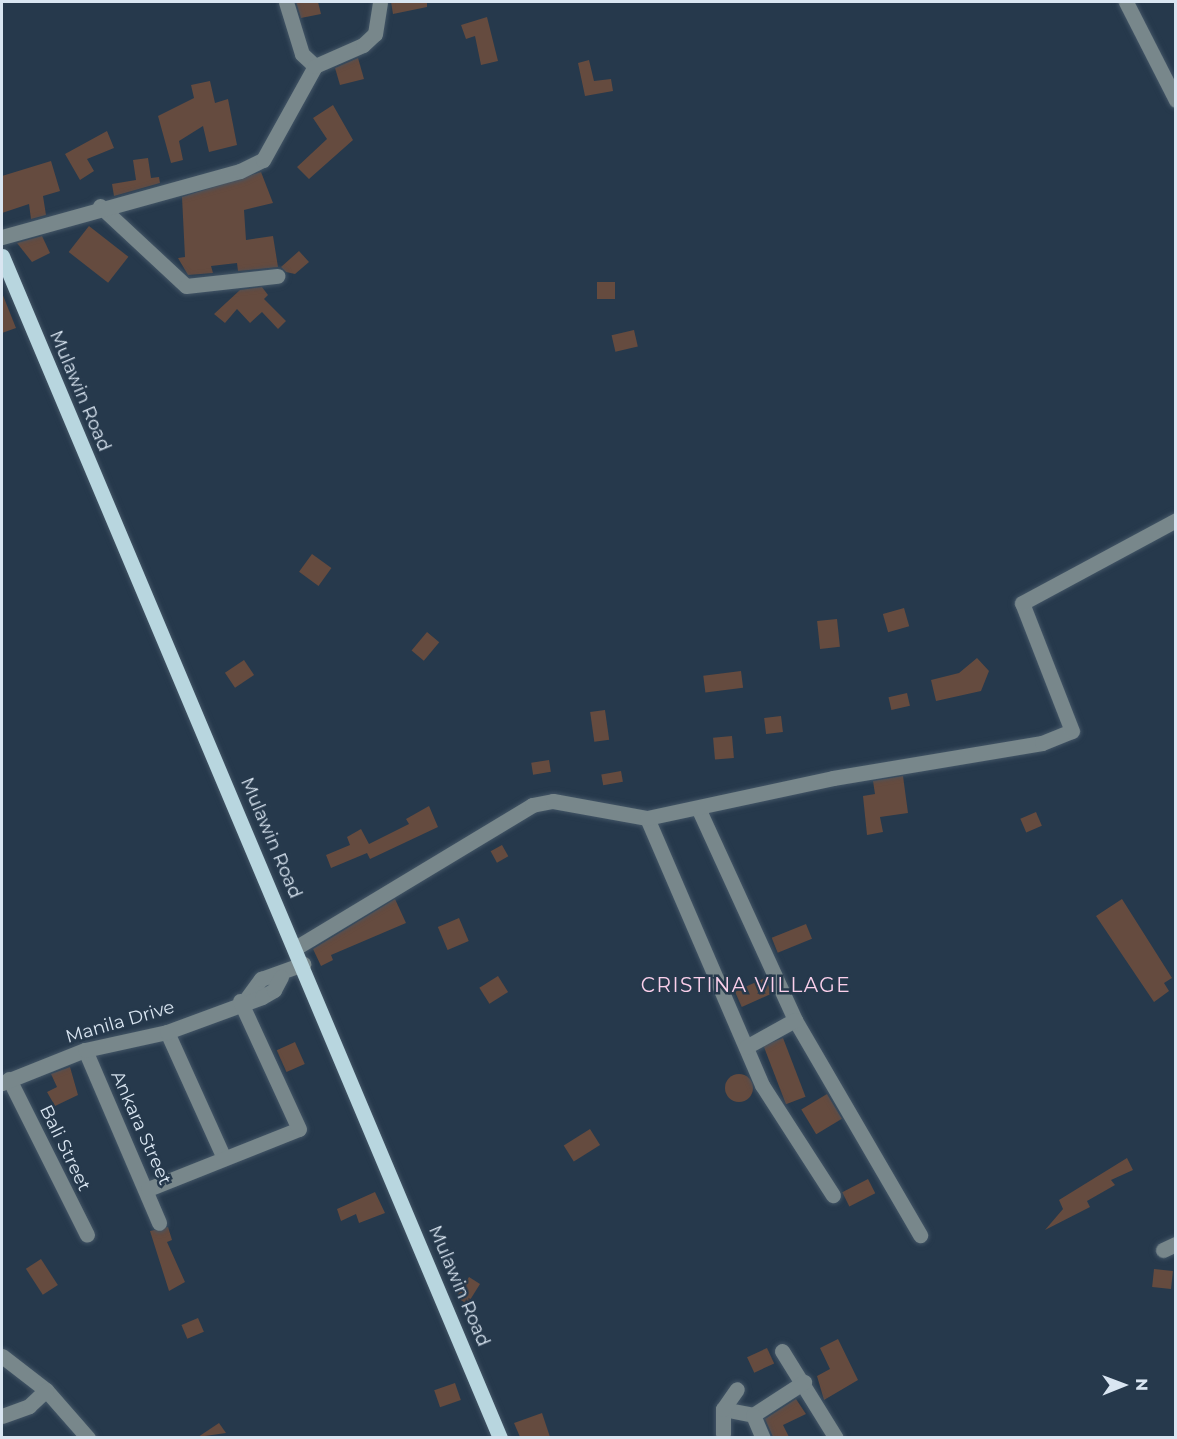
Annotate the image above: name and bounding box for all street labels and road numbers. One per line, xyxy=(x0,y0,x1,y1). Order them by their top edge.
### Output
street label: Mulawin Road xyxy=(45,327,115,455)
street label: Mulawin Road xyxy=(236,774,306,902)
street label: Manila Drive xyxy=(63,996,177,1048)
street label: Ankara Street xyxy=(106,1068,176,1188)
street label: Bali Street xyxy=(35,1101,95,1195)
street label: Mulawin Road xyxy=(424,1222,494,1350)

